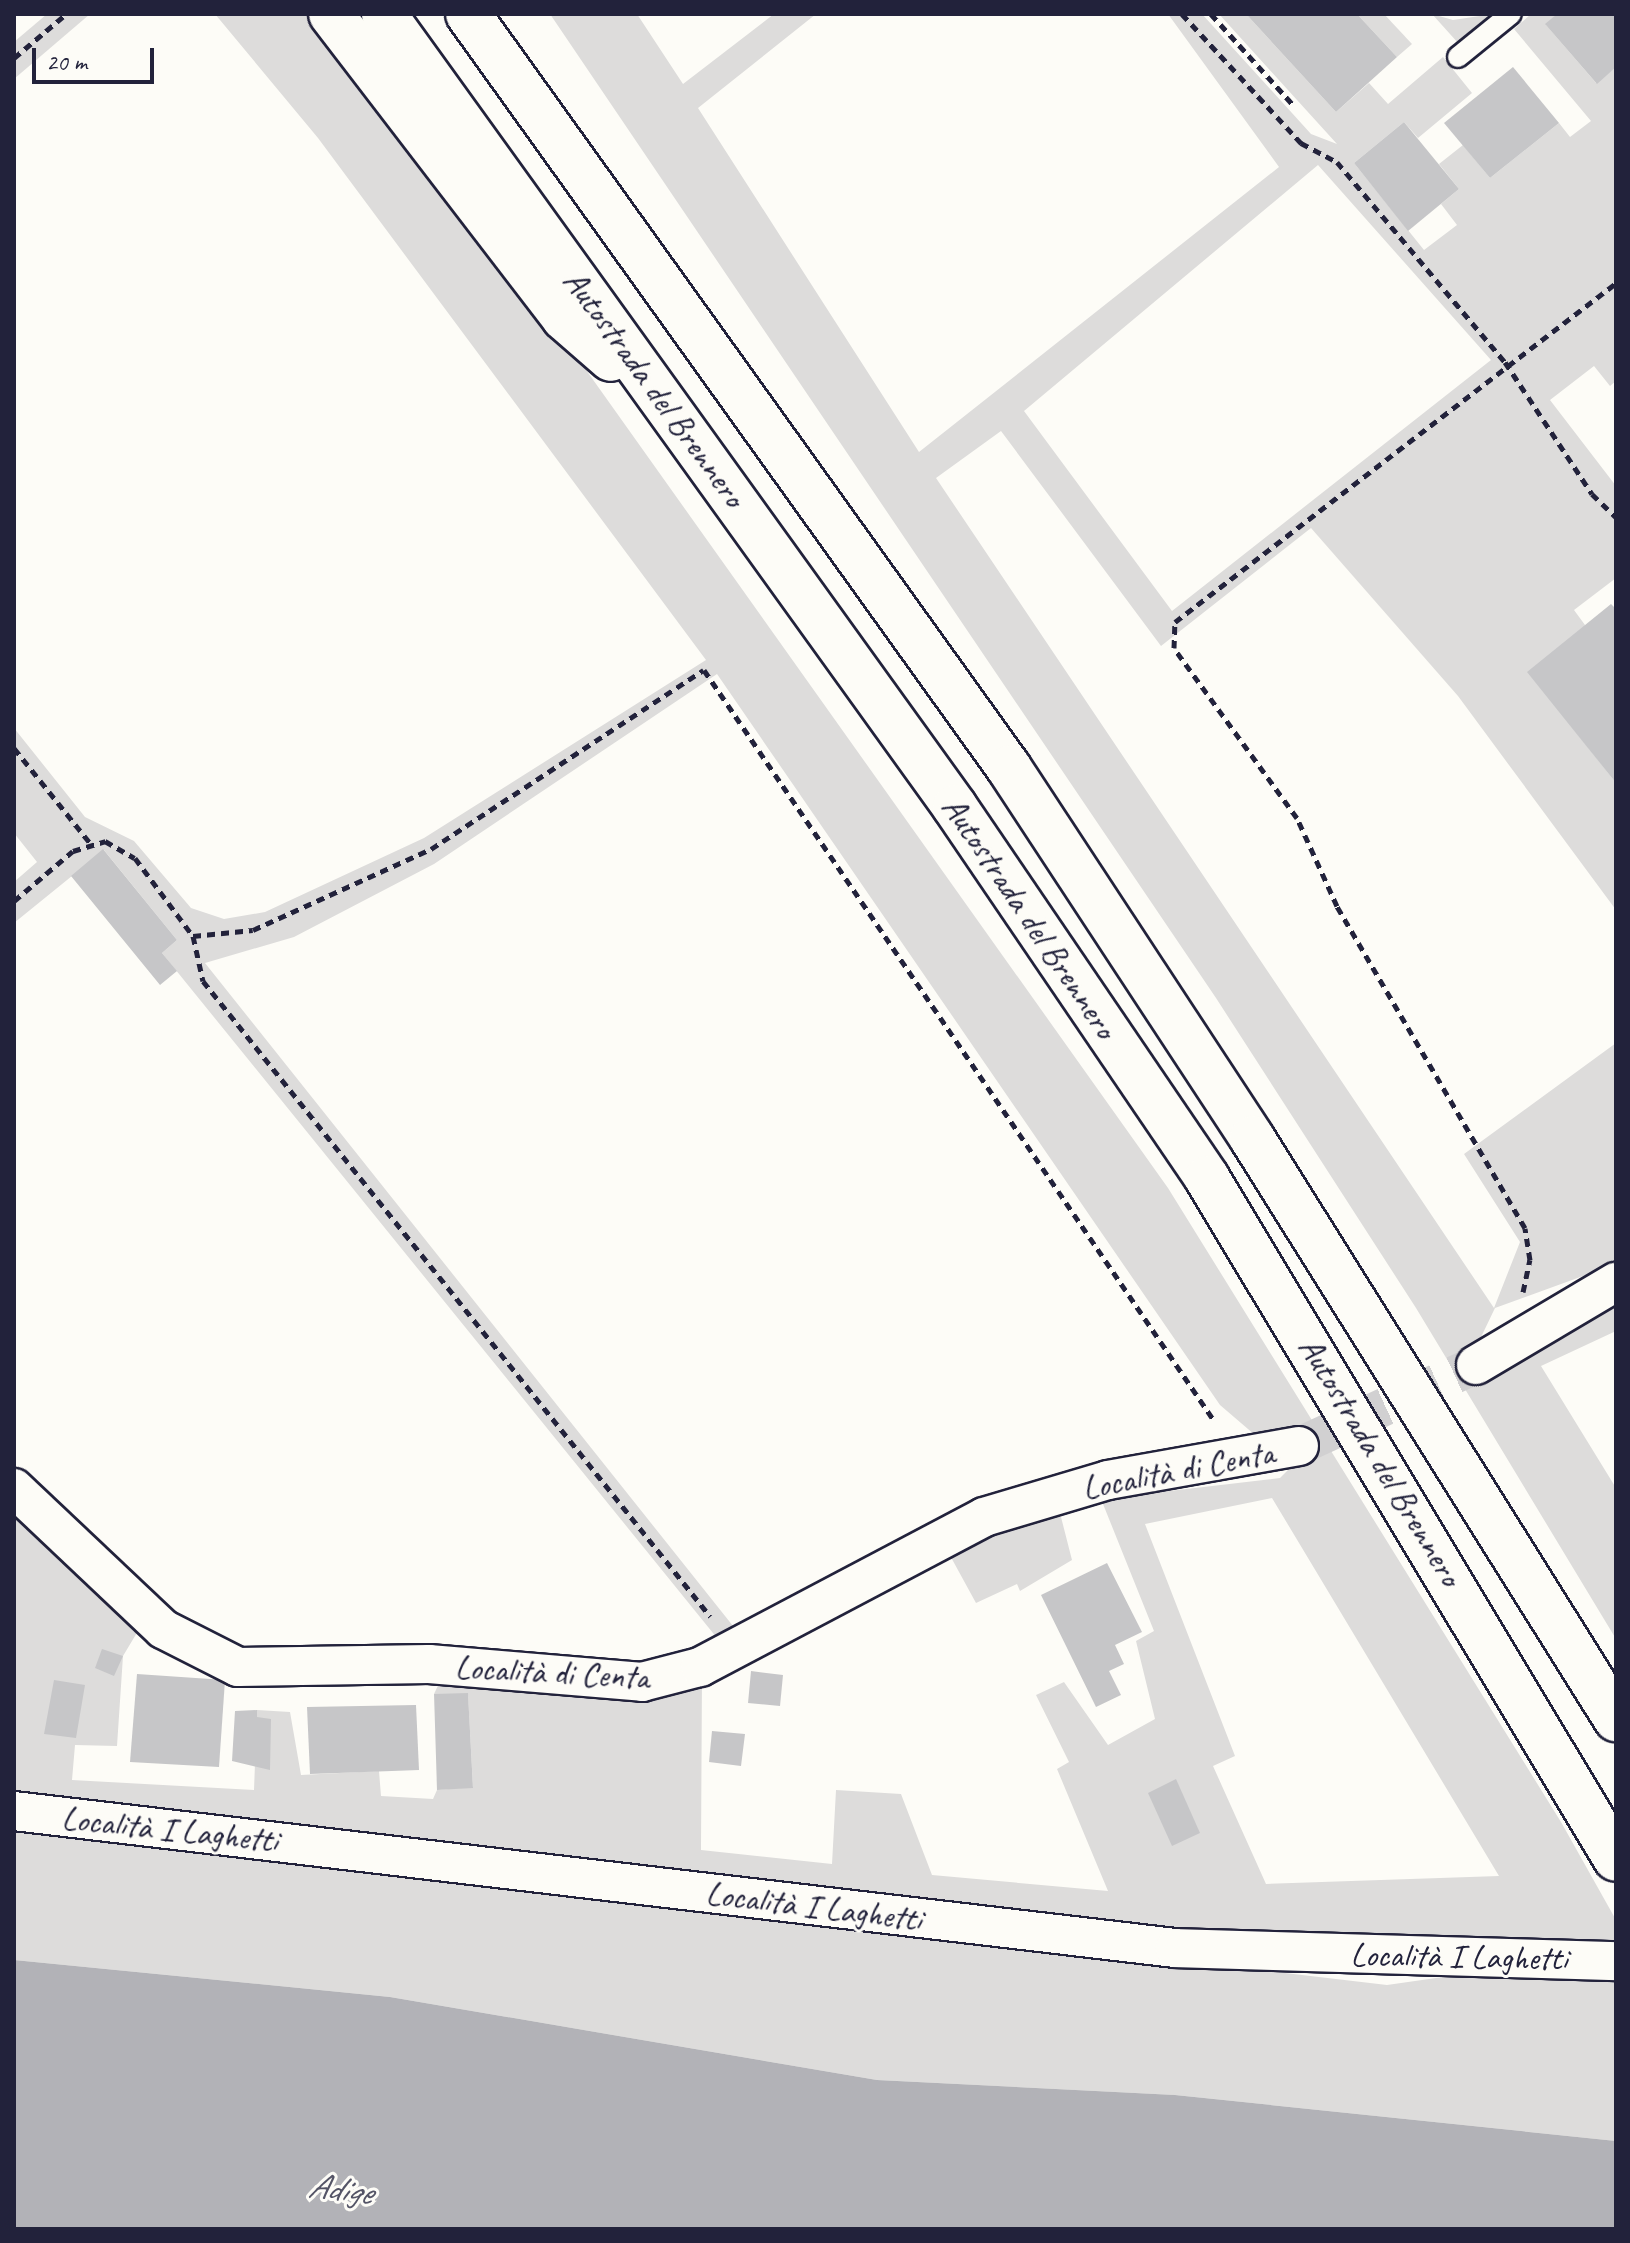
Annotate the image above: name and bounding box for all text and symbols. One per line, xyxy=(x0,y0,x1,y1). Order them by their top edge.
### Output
scale bar xyxy=(36,32,158,82)
text: 20 m xyxy=(46,47,87,77)
street label: Autostrada del Brennero xyxy=(555,261,755,515)
street label: Autostrada del Brennero xyxy=(934,788,1126,1046)
street label: Autostrada del Brennero xyxy=(1291,1329,1471,1593)
street label: Località di Centa xyxy=(1079,1431,1277,1509)
street label: Località di Centa xyxy=(454,1647,650,1697)
street label: Località I Laghetti xyxy=(60,1797,280,1861)
street label: Località I Laghetti xyxy=(704,1873,924,1939)
street label: Località I Laghetti xyxy=(1350,1934,1568,1978)
water label: Adige xyxy=(306,2164,374,2214)

